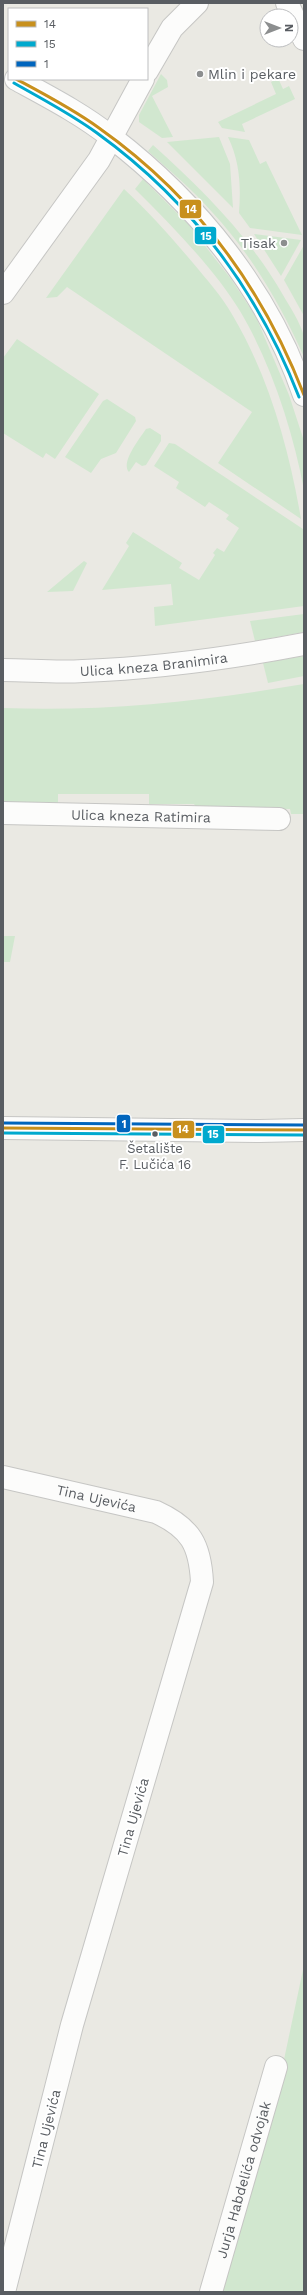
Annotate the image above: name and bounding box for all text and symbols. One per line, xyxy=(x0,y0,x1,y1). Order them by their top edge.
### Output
legend xyxy=(8,8,148,80)
north arrow xyxy=(259,8,299,48)
text: 14 xyxy=(44,17,56,31)
text: N xyxy=(282,24,295,32)
text: 15 xyxy=(44,37,56,51)
text: 1 xyxy=(44,57,49,71)
place label: Mlin i pekare xyxy=(208,66,296,82)
marker: Mlin i pekare xyxy=(195,69,205,79)
line badge: 14 xyxy=(179,199,202,219)
text: 14 xyxy=(185,203,197,216)
line badge: 15 xyxy=(194,226,217,245)
text: 15 xyxy=(200,230,212,243)
place label: Tisak xyxy=(241,235,276,251)
marker: Tisak xyxy=(279,238,289,248)
street label: Ulica kneza Branimira xyxy=(80,649,229,679)
street label: Ulica kneza Ratimira xyxy=(71,806,211,826)
line badge: 1 xyxy=(116,1114,131,1133)
text: 1 xyxy=(122,1118,126,1131)
line badge: 14 xyxy=(172,1120,195,1139)
text: 14 xyxy=(177,1123,189,1136)
line badge: 15 xyxy=(202,1125,225,1144)
text: 15 xyxy=(207,1128,219,1141)
marker: Šetalište F. Lučića 16 xyxy=(150,1129,160,1139)
place label: Šetalište F. Lučića 16 xyxy=(119,1140,191,1172)
street label: Tina Ujevića xyxy=(55,1482,138,1515)
street label: Tina Ujevića xyxy=(114,1776,152,1858)
street label: Tina Ujevića xyxy=(28,2088,64,2170)
street label: Jurja Habdelića odvojak xyxy=(213,2099,274,2260)

